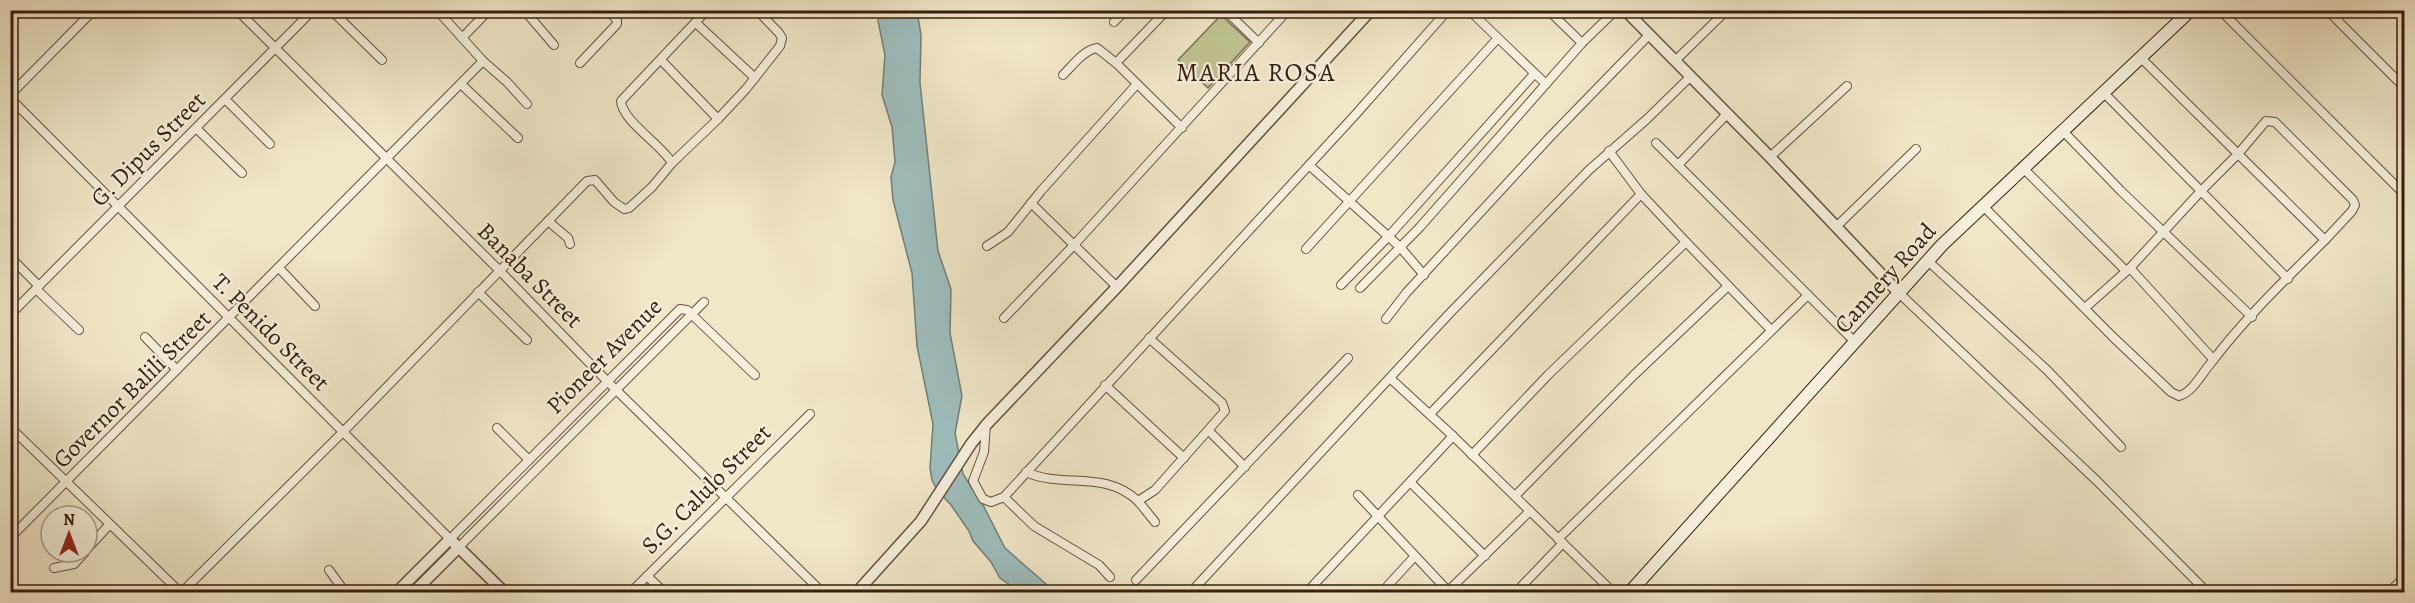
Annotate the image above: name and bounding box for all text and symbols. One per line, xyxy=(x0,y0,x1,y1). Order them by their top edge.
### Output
district label: MARIA ROSA xyxy=(1176,55,1336,90)
street label: G. Dipus Street xyxy=(84,84,213,213)
street label: Banaba Street xyxy=(470,215,590,335)
street label: Cannery Road xyxy=(1827,216,1943,340)
street label: T. Penido Street xyxy=(205,266,337,398)
street label: Pioneer Avenue xyxy=(539,291,669,421)
street label: Governor Balili Street xyxy=(46,303,218,475)
street label: S.G. Calulo Street xyxy=(634,417,778,561)
north arrow xyxy=(39,504,99,564)
text: N xyxy=(63,509,75,531)

